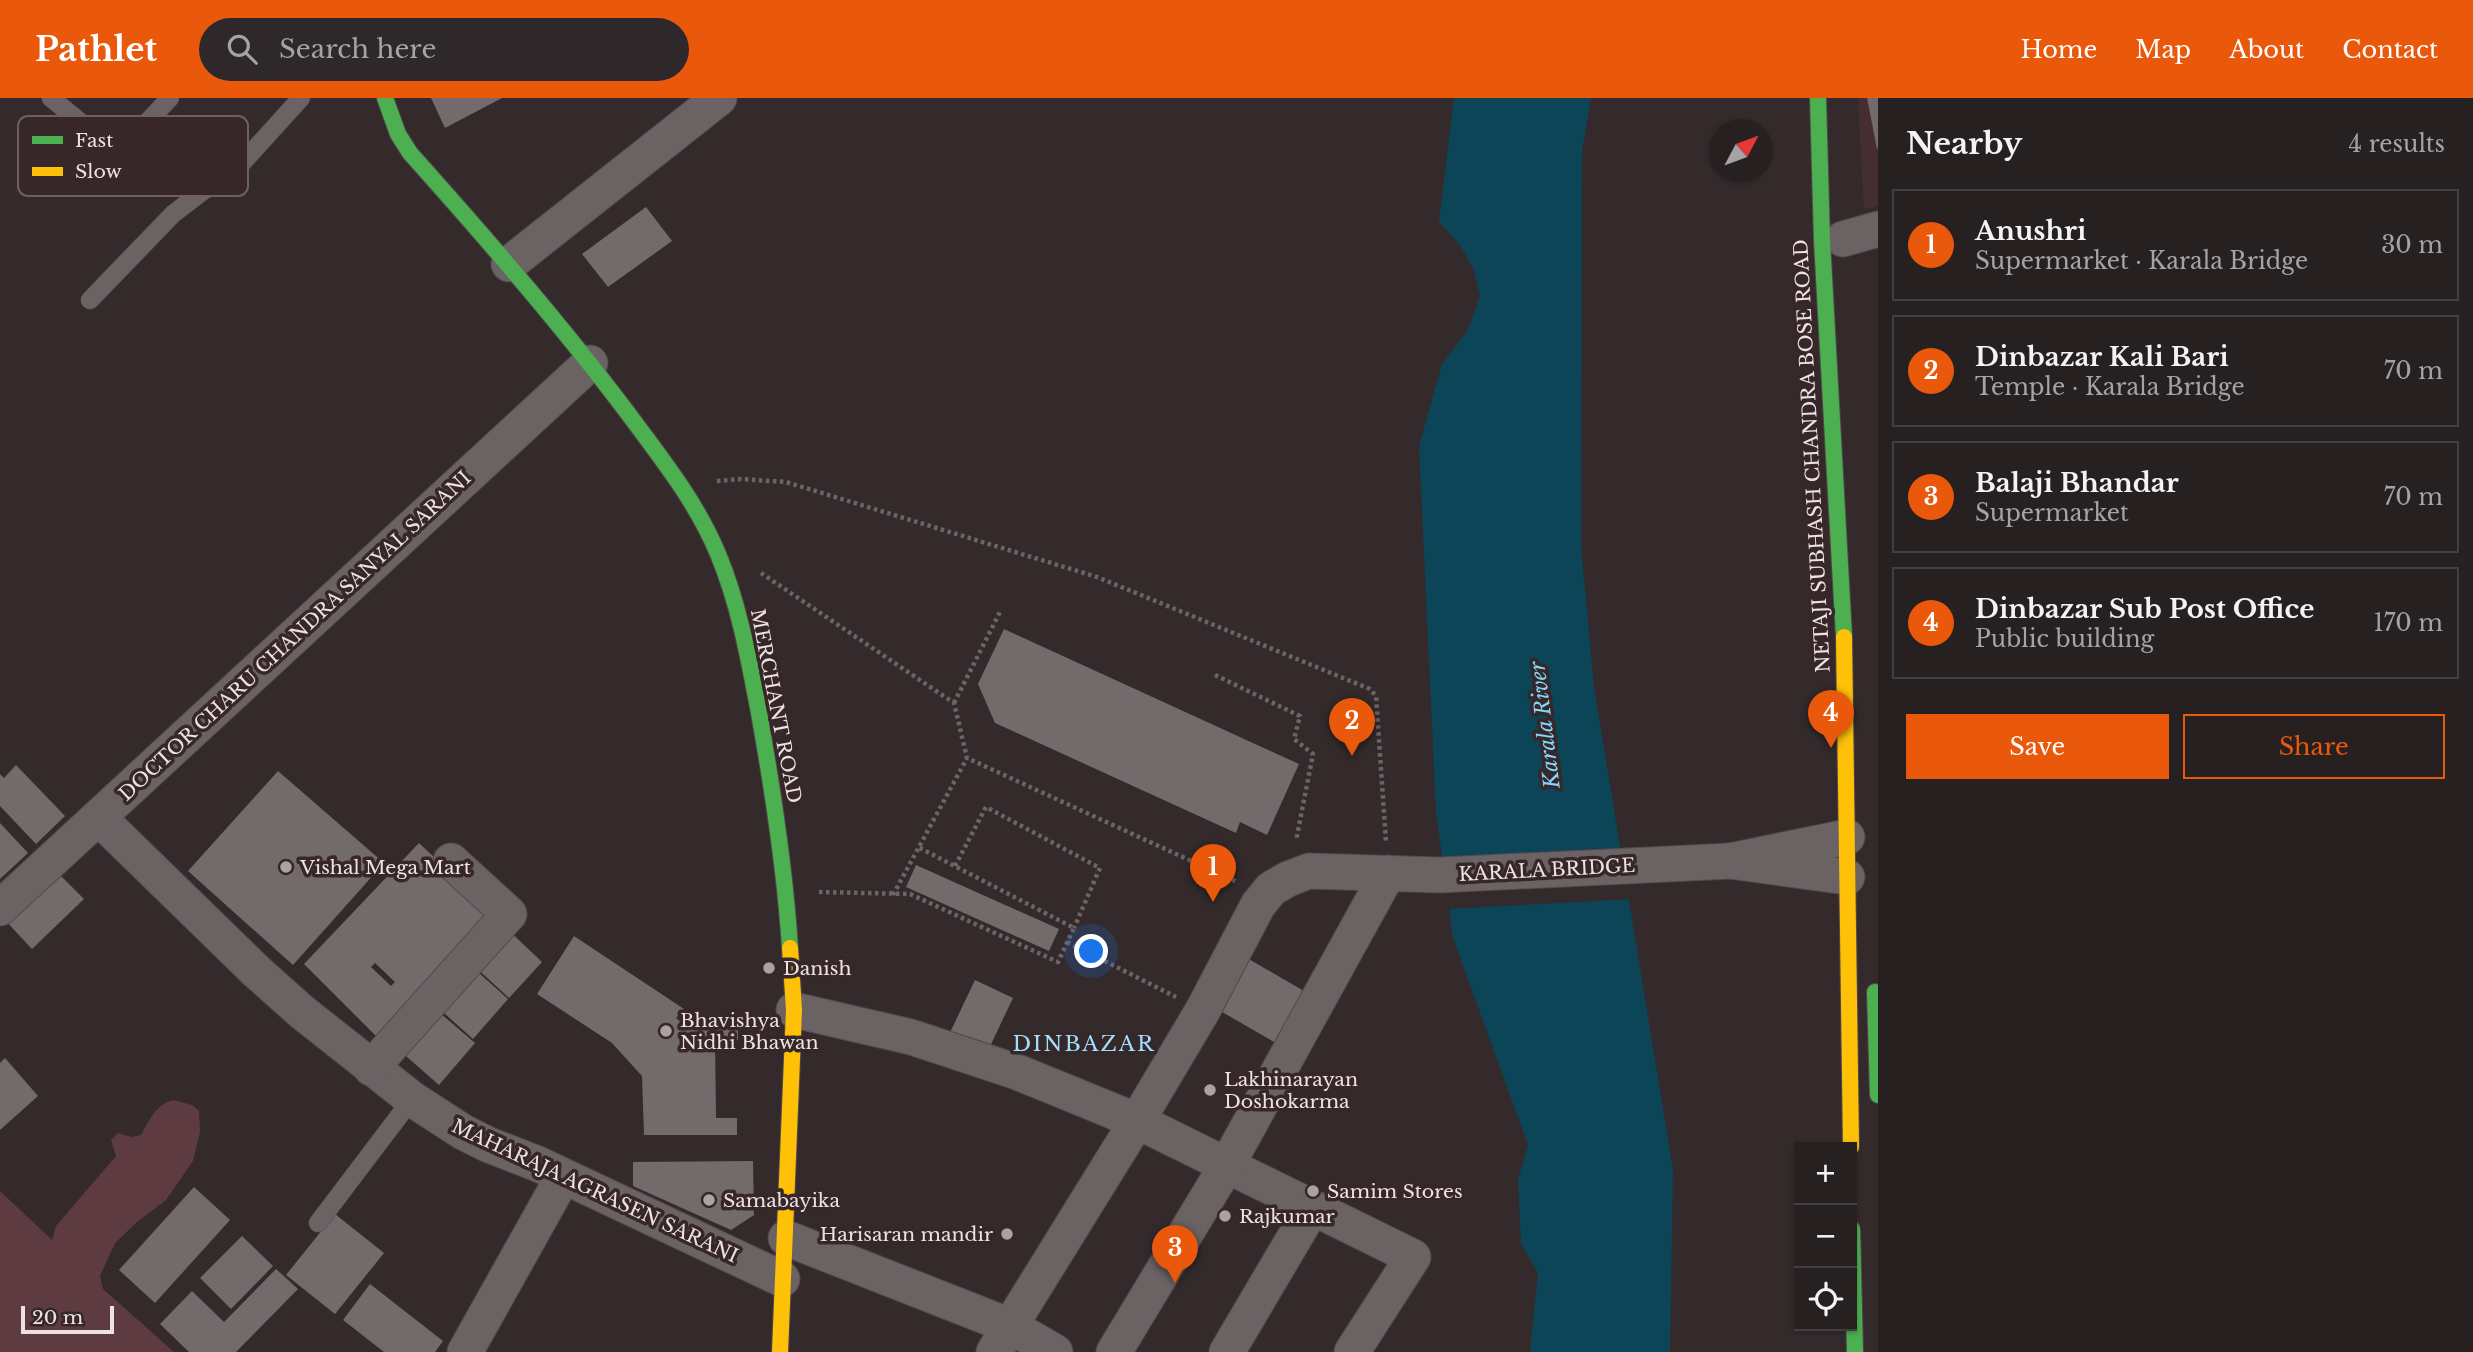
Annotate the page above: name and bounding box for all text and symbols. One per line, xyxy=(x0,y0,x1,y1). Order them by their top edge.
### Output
search box xyxy=(199,18,689,81)
text: Pathlet xyxy=(35,29,157,70)
icon: search xyxy=(223,30,261,68)
text: Search here xyxy=(279,33,436,65)
text: Home xyxy=(2021,35,2097,64)
text: Map xyxy=(2135,35,2191,64)
text: About xyxy=(2229,35,2304,64)
text: Contact xyxy=(2342,35,2438,64)
legend xyxy=(18,116,248,196)
north arrow xyxy=(1710,119,1773,182)
text: Nearby xyxy=(1906,125,2022,162)
text: Fast xyxy=(75,129,114,152)
text: 4 results xyxy=(2349,130,2445,158)
text: Slow xyxy=(75,160,122,183)
text: Anushri xyxy=(1975,215,2086,247)
text: 1 xyxy=(1926,231,1936,259)
text: 30 m xyxy=(2381,231,2443,259)
street label: NETAJI SUBHASH CHANDRA BOSE ROAD xyxy=(1789,239,1835,673)
text: Supermarket · Karala Bridge xyxy=(1975,247,2308,275)
text: Dinbazar Kali Bari xyxy=(1975,341,2229,373)
text: 2 xyxy=(1924,357,1938,385)
text: 70 m xyxy=(2384,357,2443,385)
text: Temple · Karala Bridge xyxy=(1975,373,2245,401)
street label: DOCTOR CHARU CHANDRA SANYAL SARANI xyxy=(114,466,476,806)
text: Balaji Bhandar xyxy=(1975,467,2179,499)
text: 3 xyxy=(1924,483,1938,511)
text: 70 m xyxy=(2384,483,2443,511)
text: Supermarket xyxy=(1975,499,2129,527)
text: Dinbazar Sub Post Office xyxy=(1975,593,2314,625)
street label: MERCHANT ROAD xyxy=(746,607,806,805)
text: 4 xyxy=(1923,609,1939,637)
text: 170 m xyxy=(2373,609,2443,637)
text: Public building xyxy=(1975,625,2154,653)
water label: Karala River xyxy=(1524,659,1566,791)
pin: 4 xyxy=(1808,690,1854,748)
pin: 2 xyxy=(1329,698,1375,756)
button: Save xyxy=(1906,714,2169,779)
button: Share xyxy=(2183,714,2445,779)
pin: 1 xyxy=(1190,844,1236,902)
street label: KARALA BRIDGE xyxy=(1458,854,1636,886)
place label: Vishal Mega Mart xyxy=(299,856,472,879)
marker: Vishal Mega Mart xyxy=(278,859,294,875)
your location xyxy=(1074,934,1108,968)
place label: Danish xyxy=(783,957,851,980)
marker: Danish xyxy=(761,960,777,976)
place label: Bhavishya Nidhi Bhawan xyxy=(680,1009,819,1054)
marker: Bhavishya Nidhi Bhawan xyxy=(658,1023,674,1039)
district label: DINBAZAR xyxy=(1013,1031,1155,1057)
place label: Lakhinarayan Doshokarma xyxy=(1224,1068,1358,1113)
marker: Lakhinarayan Doshokarma xyxy=(1202,1082,1218,1098)
street label: MAHARAJA AGRASEN SARANI xyxy=(448,1114,742,1268)
map controls xyxy=(1794,1142,1857,1331)
button: + xyxy=(1794,1142,1857,1205)
place label: Samim Stores xyxy=(1327,1180,1463,1203)
marker: Samim Stores xyxy=(1305,1183,1321,1199)
place label: Samabayika xyxy=(723,1189,841,1212)
marker: Samabayika xyxy=(701,1192,717,1208)
place label: Rajkumar xyxy=(1239,1205,1335,1228)
button: − xyxy=(1794,1205,1857,1268)
marker: Rajkumar xyxy=(1217,1208,1233,1224)
place label: Harisaran mandir xyxy=(820,1223,993,1246)
pin: 3 xyxy=(1152,1225,1198,1283)
marker: Harisaran mandir xyxy=(999,1226,1015,1242)
button: locate xyxy=(1794,1268,1857,1331)
scale bar xyxy=(21,1303,114,1335)
text: 20 m xyxy=(32,1306,83,1329)

